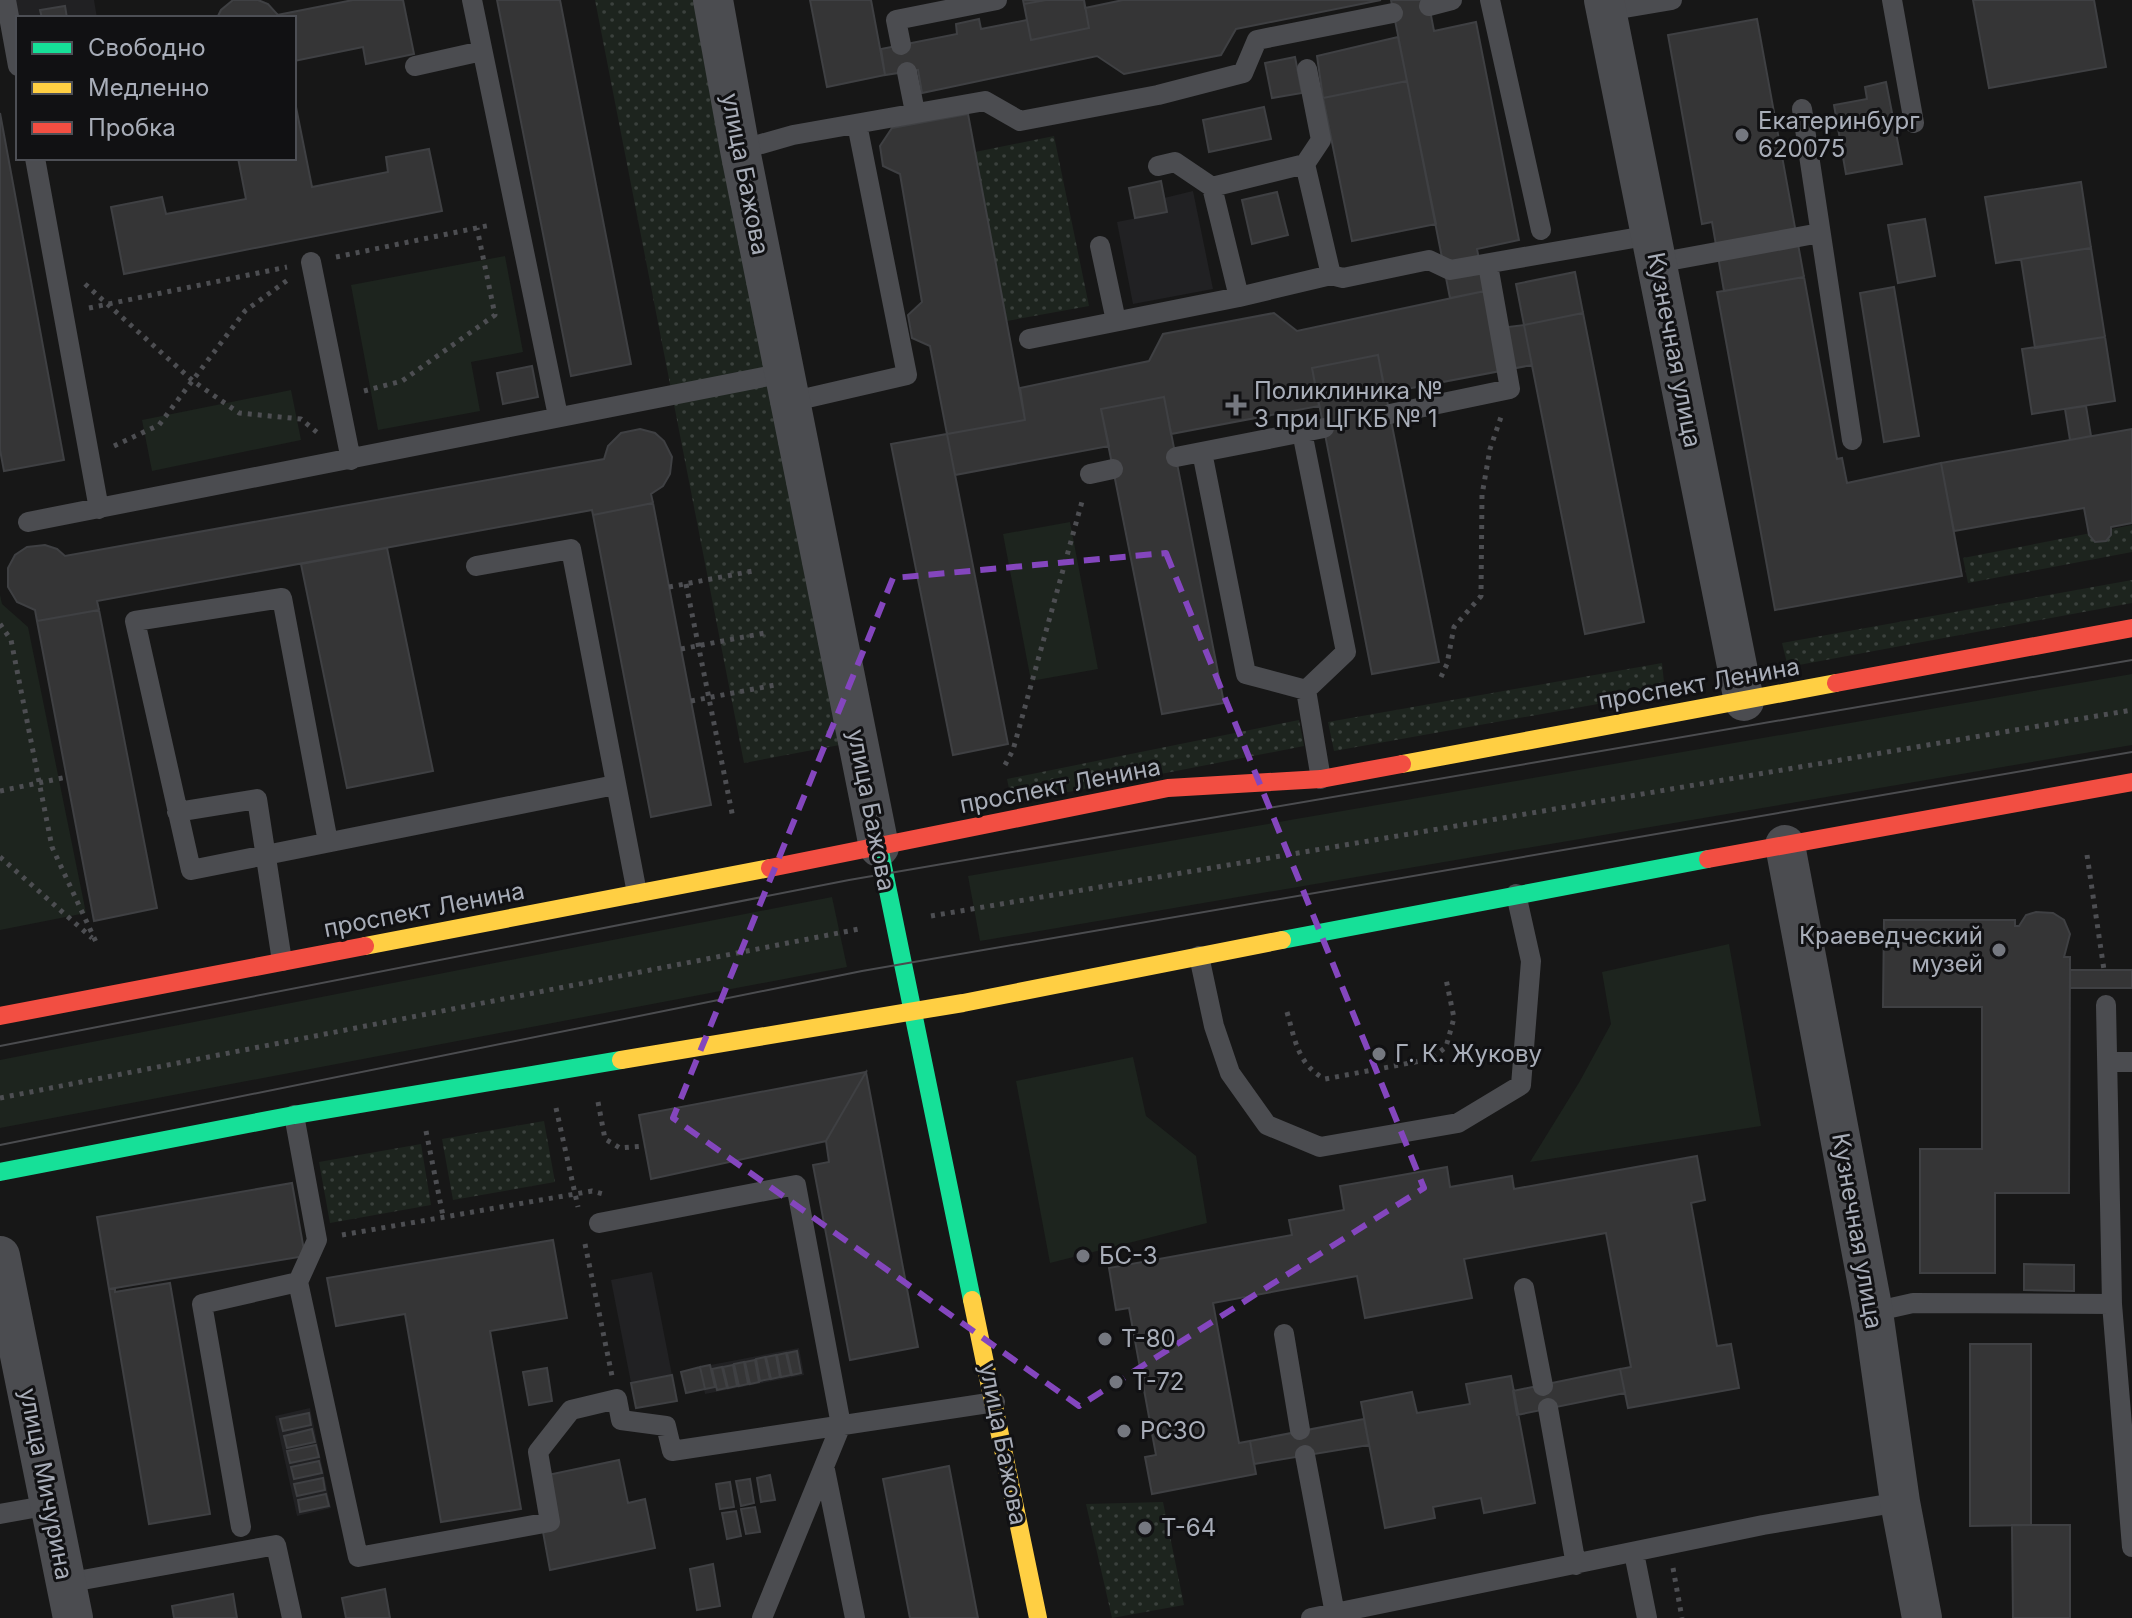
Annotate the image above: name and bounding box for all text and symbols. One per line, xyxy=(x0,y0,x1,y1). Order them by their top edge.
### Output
legend xyxy=(16,16,296,160)
text: Свободно xyxy=(88,33,206,62)
text: Медленно xyxy=(88,73,209,102)
street label: улица Бажова xyxy=(716,91,775,257)
place label: Екатеринбург 620075 xyxy=(1758,106,1920,163)
text: Пробка xyxy=(88,113,176,142)
marker: Екатеринбург 620075 xyxy=(1733,126,1751,144)
street label: Кузнечная улица xyxy=(1641,250,1708,450)
place label: Поликлиника № 3 при ЦГКБ № 1 xyxy=(1254,376,1443,433)
marker: Поликлиника № 3 при ЦГКБ № 1 xyxy=(1225,394,1247,416)
street label: проспект Ленина xyxy=(1596,652,1802,715)
street label: улица Бажова xyxy=(842,727,901,893)
street label: проспект Ленина xyxy=(957,752,1163,819)
street label: проспект Ленина xyxy=(321,876,527,943)
place label: Краеведческий музей xyxy=(1799,921,1983,978)
marker: Краеведческий музей xyxy=(1990,941,2008,959)
place label: Г. К. Жукову xyxy=(1395,1039,1542,1068)
marker: Г. К. Жукову xyxy=(1370,1045,1388,1063)
street label: Кузнечная улица xyxy=(1826,1131,1889,1331)
place label: БС-3 xyxy=(1099,1241,1158,1270)
marker: БС-3 xyxy=(1074,1247,1092,1265)
place label: Т-80 xyxy=(1121,1324,1176,1353)
marker: Т-80 xyxy=(1096,1330,1114,1348)
street label: улица Бажова xyxy=(974,1361,1033,1527)
place label: Т-72 xyxy=(1132,1367,1184,1396)
marker: Т-72 xyxy=(1107,1373,1125,1391)
street label: улица Мичурина xyxy=(14,1386,79,1582)
place label: РСЗО xyxy=(1140,1416,1206,1445)
marker: РСЗО xyxy=(1115,1422,1133,1440)
place label: Т-64 xyxy=(1161,1513,1216,1542)
marker: Т-64 xyxy=(1136,1519,1154,1537)

